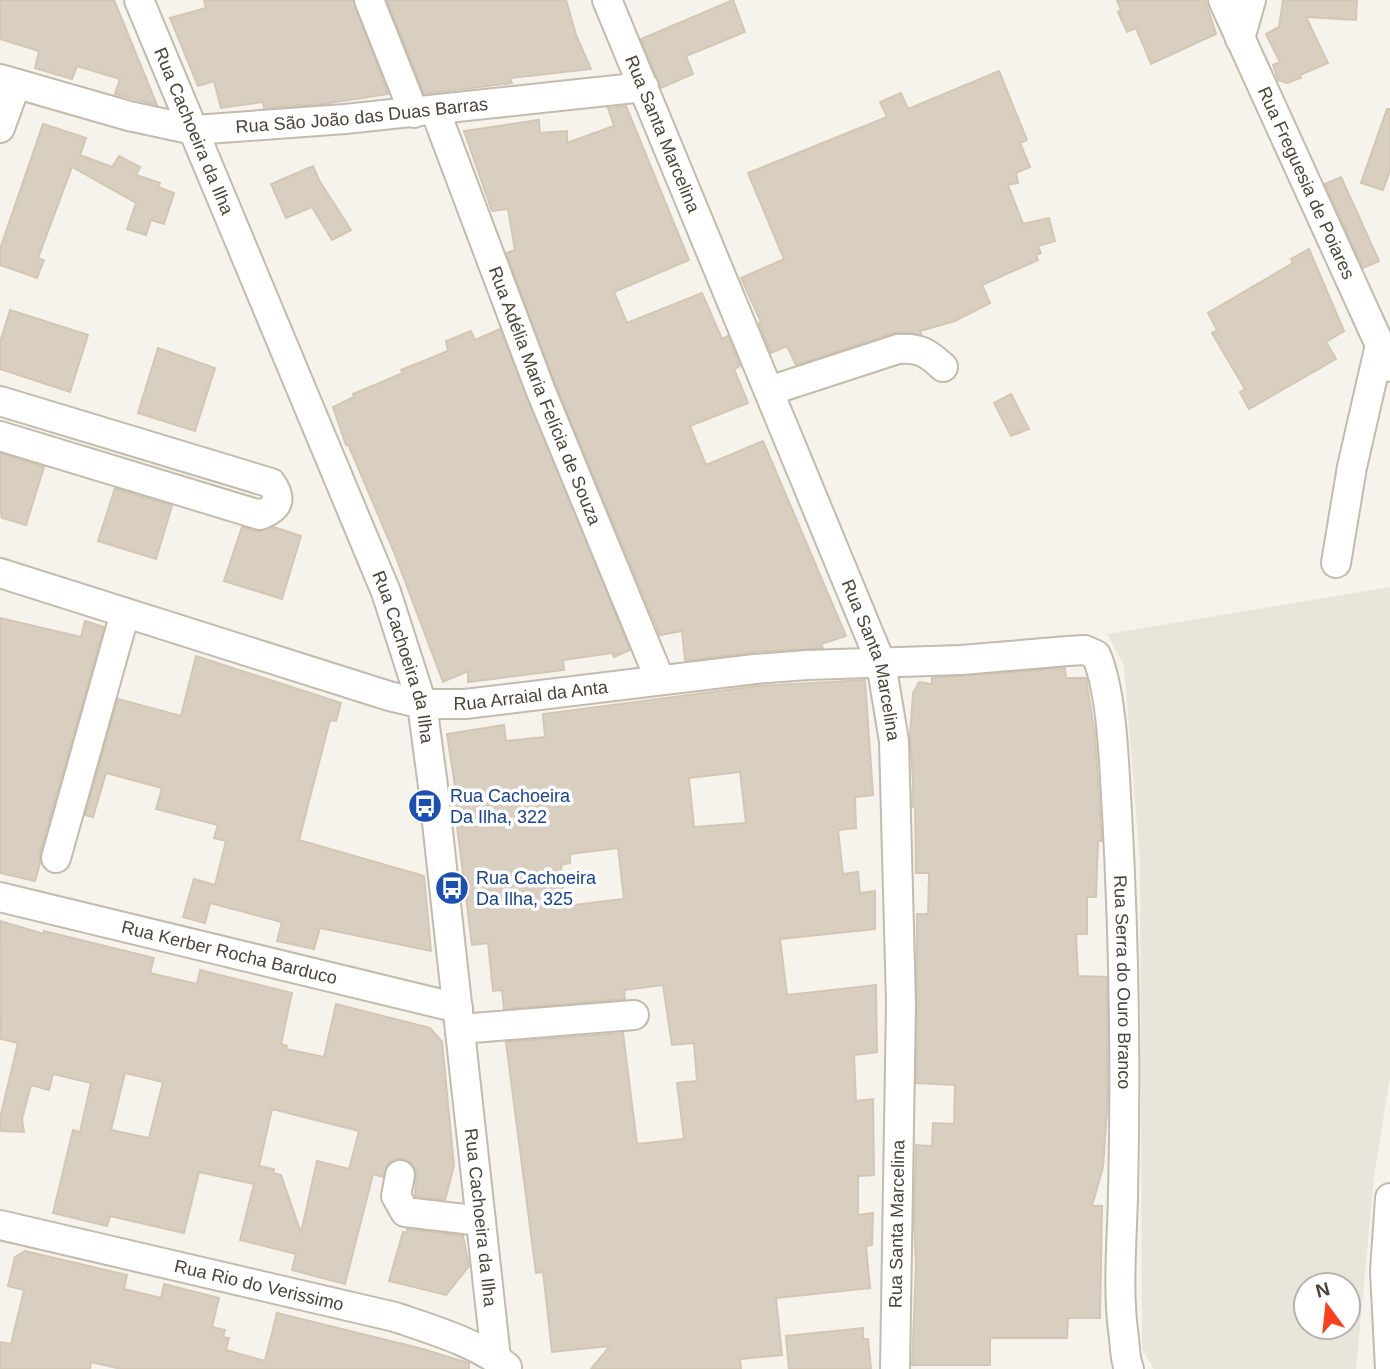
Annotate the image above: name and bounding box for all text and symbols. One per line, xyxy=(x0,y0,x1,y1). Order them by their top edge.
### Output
street label: Rua Cachoeira da Ilha xyxy=(150,44,238,219)
street label: Rua Santa Marcelina xyxy=(621,52,704,216)
street label: Rua Freguesia de Poiares xyxy=(1254,84,1359,282)
street label: Rua São João das Duas Barras xyxy=(235,94,489,137)
street label: Rua Adélia Maria Felícia de Souza xyxy=(485,264,605,529)
street label: Rua Cachoeira da Ilha xyxy=(368,568,437,745)
street label: Rua Santa Marcelina xyxy=(838,576,904,743)
street label: Rua Arraial da Anta xyxy=(453,677,610,714)
place label: Rua Cachoeira Da Ilha, 322 xyxy=(450,786,571,827)
bus stop icon: Rua Cachoeira Da Ilha, 322 xyxy=(406,787,444,825)
place label: Rua Cachoeira Da Ilha, 325 xyxy=(476,868,597,909)
bus stop icon: Rua Cachoeira Da Ilha, 325 xyxy=(433,869,471,907)
street label: Rua Serra do Ouro Branco xyxy=(1110,875,1134,1089)
street label: Rua Kerber Rocha Barduco xyxy=(119,917,339,988)
street label: Rua Cachoeira da Ilha xyxy=(461,1127,500,1309)
street label: Rua Santa Marcelina xyxy=(886,1139,908,1308)
street label: Rua Rio do Verissimo xyxy=(172,1256,346,1315)
north arrow xyxy=(1292,1271,1362,1341)
text: N xyxy=(1313,1278,1332,1302)

